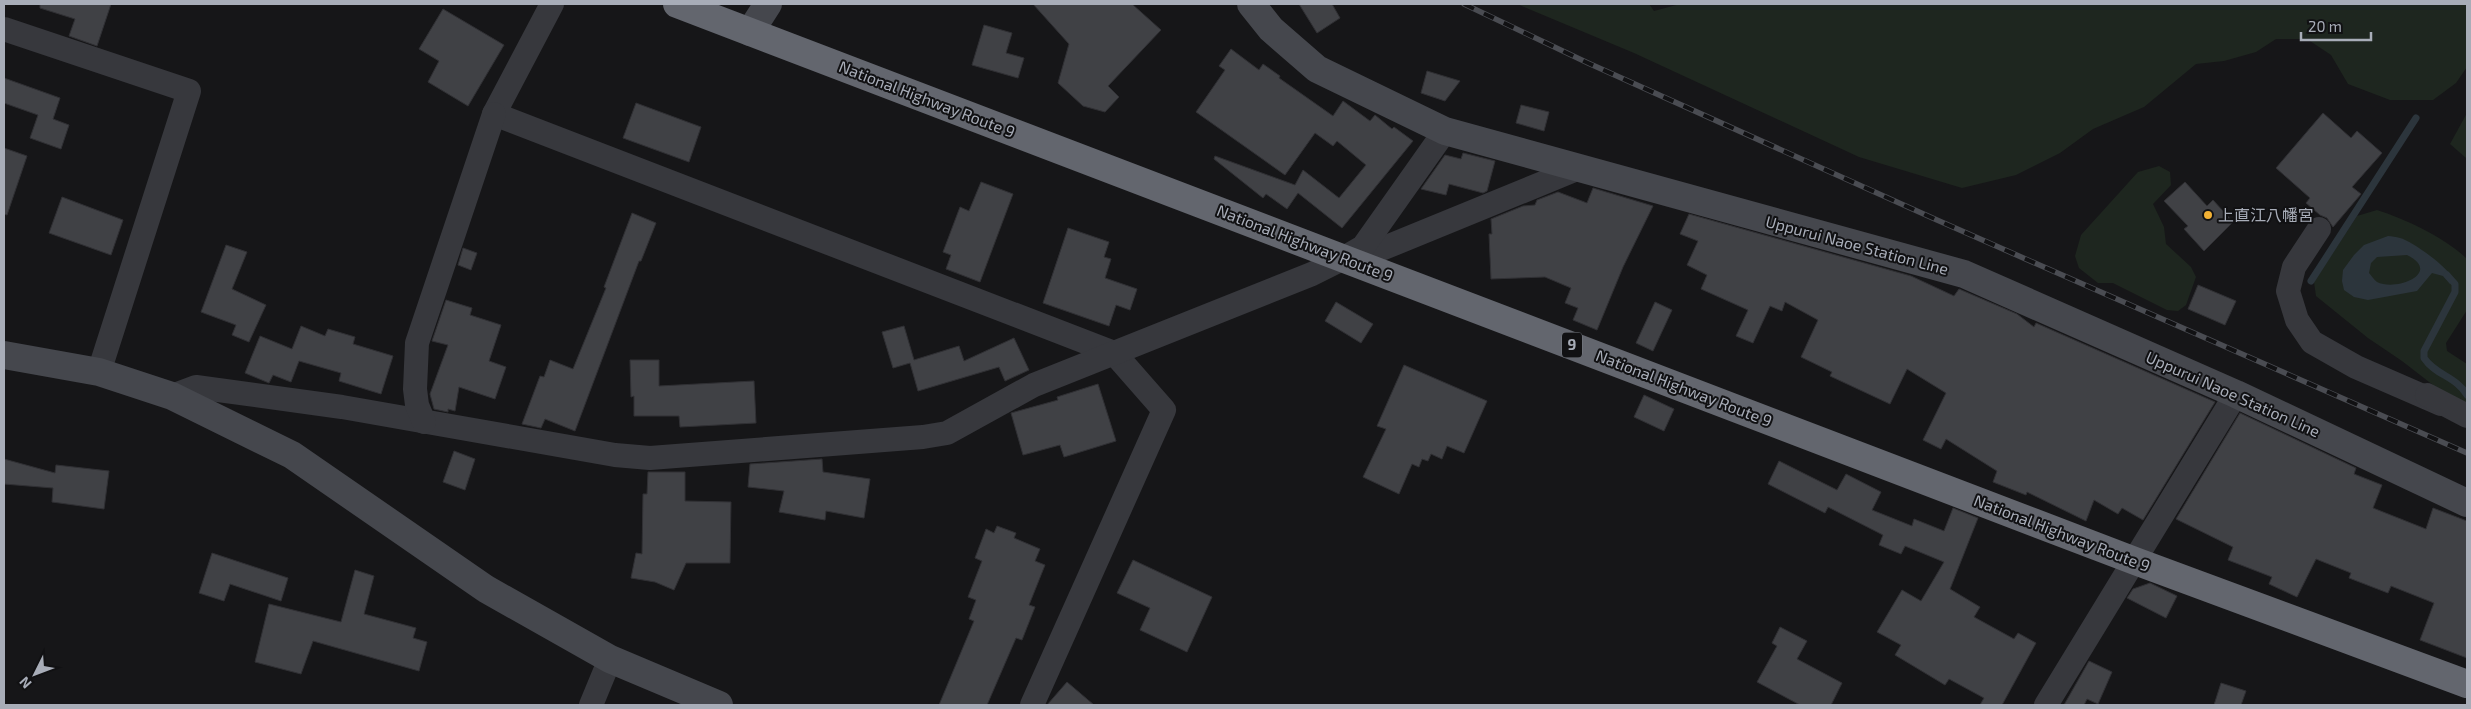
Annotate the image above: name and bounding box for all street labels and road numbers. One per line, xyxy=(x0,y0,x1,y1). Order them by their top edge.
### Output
street label: National Highway Route 9 xyxy=(836,56,1018,141)
street label: National Highway Route 9 xyxy=(1214,200,1396,285)
street label: Uppurui Naoe Station Line xyxy=(1764,211,1951,278)
road number: 9 xyxy=(1562,332,1582,358)
street label: National Highway Route 9 xyxy=(1593,345,1775,430)
street label: Uppurui Naoe Station Line xyxy=(2143,347,2323,441)
street label: National Highway Route 9 xyxy=(1971,490,2153,575)

